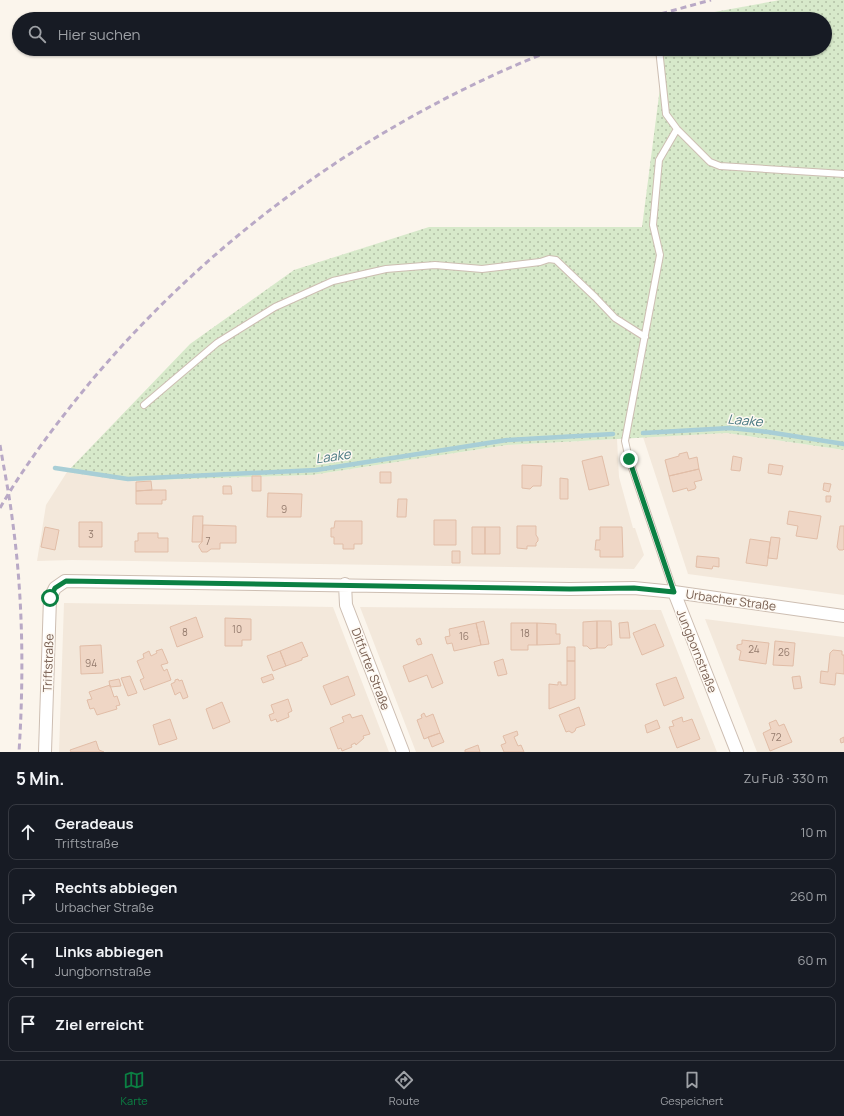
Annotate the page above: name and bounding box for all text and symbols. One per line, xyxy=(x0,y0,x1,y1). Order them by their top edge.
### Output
search box xyxy=(12,12,832,56)
icon: search xyxy=(26,23,48,45)
text: Hier suchen xyxy=(58,24,140,45)
water label: Laake xyxy=(727,410,765,431)
water label: Laake xyxy=(314,444,353,467)
route end xyxy=(620,450,638,468)
house number: 9 xyxy=(281,502,287,516)
house number: 3 xyxy=(88,527,94,541)
house number: 7 xyxy=(205,534,211,548)
street label: Urbacher Straße xyxy=(685,585,777,615)
route start xyxy=(41,589,59,607)
street label: Jungbornstraße xyxy=(673,607,721,695)
house number: 10 xyxy=(232,622,242,636)
house number: 8 xyxy=(182,625,188,639)
street label: Ditfurter Straße xyxy=(348,625,394,713)
house number: 18 xyxy=(520,626,530,640)
house number: 16 xyxy=(459,629,469,643)
street label: Triftstraße xyxy=(38,633,58,693)
house number: 24 xyxy=(748,642,760,656)
house number: 26 xyxy=(778,645,790,659)
house number: 94 xyxy=(85,656,97,670)
house number: 72 xyxy=(771,730,782,744)
text: 5 Min. xyxy=(16,767,64,790)
text: Zu Fuß · 330 m xyxy=(744,769,828,787)
text: Geradeaus xyxy=(55,813,134,834)
icon: ahead xyxy=(17,821,39,843)
text: 10 m xyxy=(800,823,827,841)
text: Triftstraße xyxy=(55,834,119,852)
text: Rechts abbiegen xyxy=(55,877,177,898)
icon: right xyxy=(17,885,39,907)
text: 260 m xyxy=(790,887,827,905)
text: Urbacher Straße xyxy=(55,898,154,916)
text: Links abbiegen xyxy=(55,941,163,962)
icon: left xyxy=(17,949,39,971)
text: 60 m xyxy=(797,951,827,969)
text: Jungbornstraße xyxy=(55,962,151,980)
icon: arrive xyxy=(17,1013,39,1035)
text: Ziel erreicht xyxy=(55,1014,144,1035)
tab: Karte xyxy=(121,1069,148,1108)
tab: Route xyxy=(389,1069,419,1108)
tab: Gespeichert xyxy=(661,1069,723,1108)

